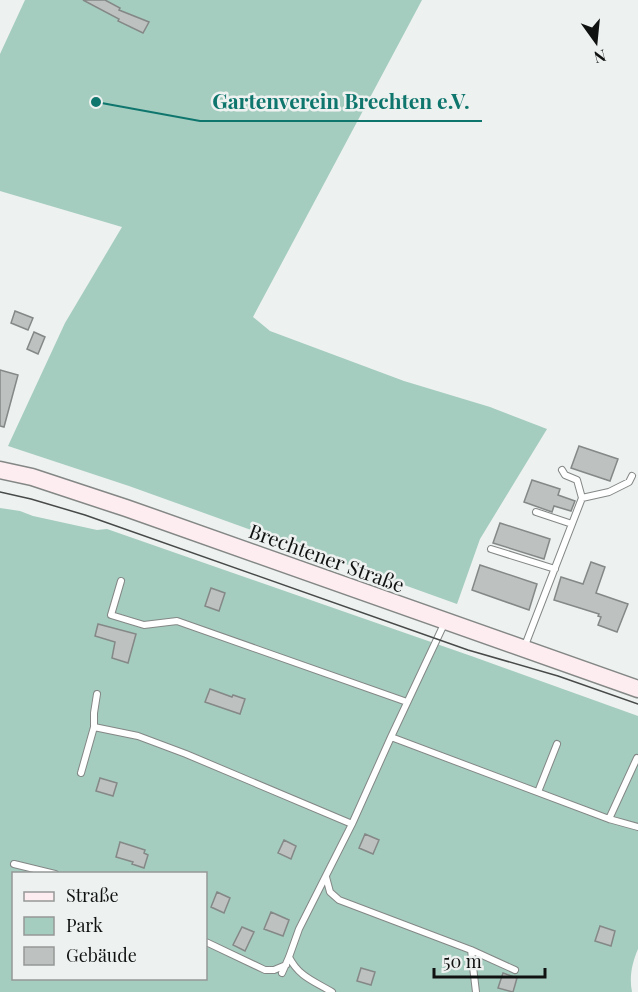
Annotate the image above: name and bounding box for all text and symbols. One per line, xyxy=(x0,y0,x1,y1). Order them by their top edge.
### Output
north arrow xyxy=(566,12,626,72)
text: N xyxy=(591,45,608,69)
callout: Gartenverein Brechten e.V. xyxy=(200,82,482,121)
text: Gartenverein Brechten e.V. xyxy=(212,86,470,114)
street label: Brechtener Straße xyxy=(245,516,409,598)
legend xyxy=(12,872,207,980)
text: Straße xyxy=(66,883,119,907)
text: Park xyxy=(66,913,103,937)
scale bar xyxy=(434,941,545,979)
text: Gebäude xyxy=(66,943,137,967)
text: 50 m xyxy=(443,949,482,973)

